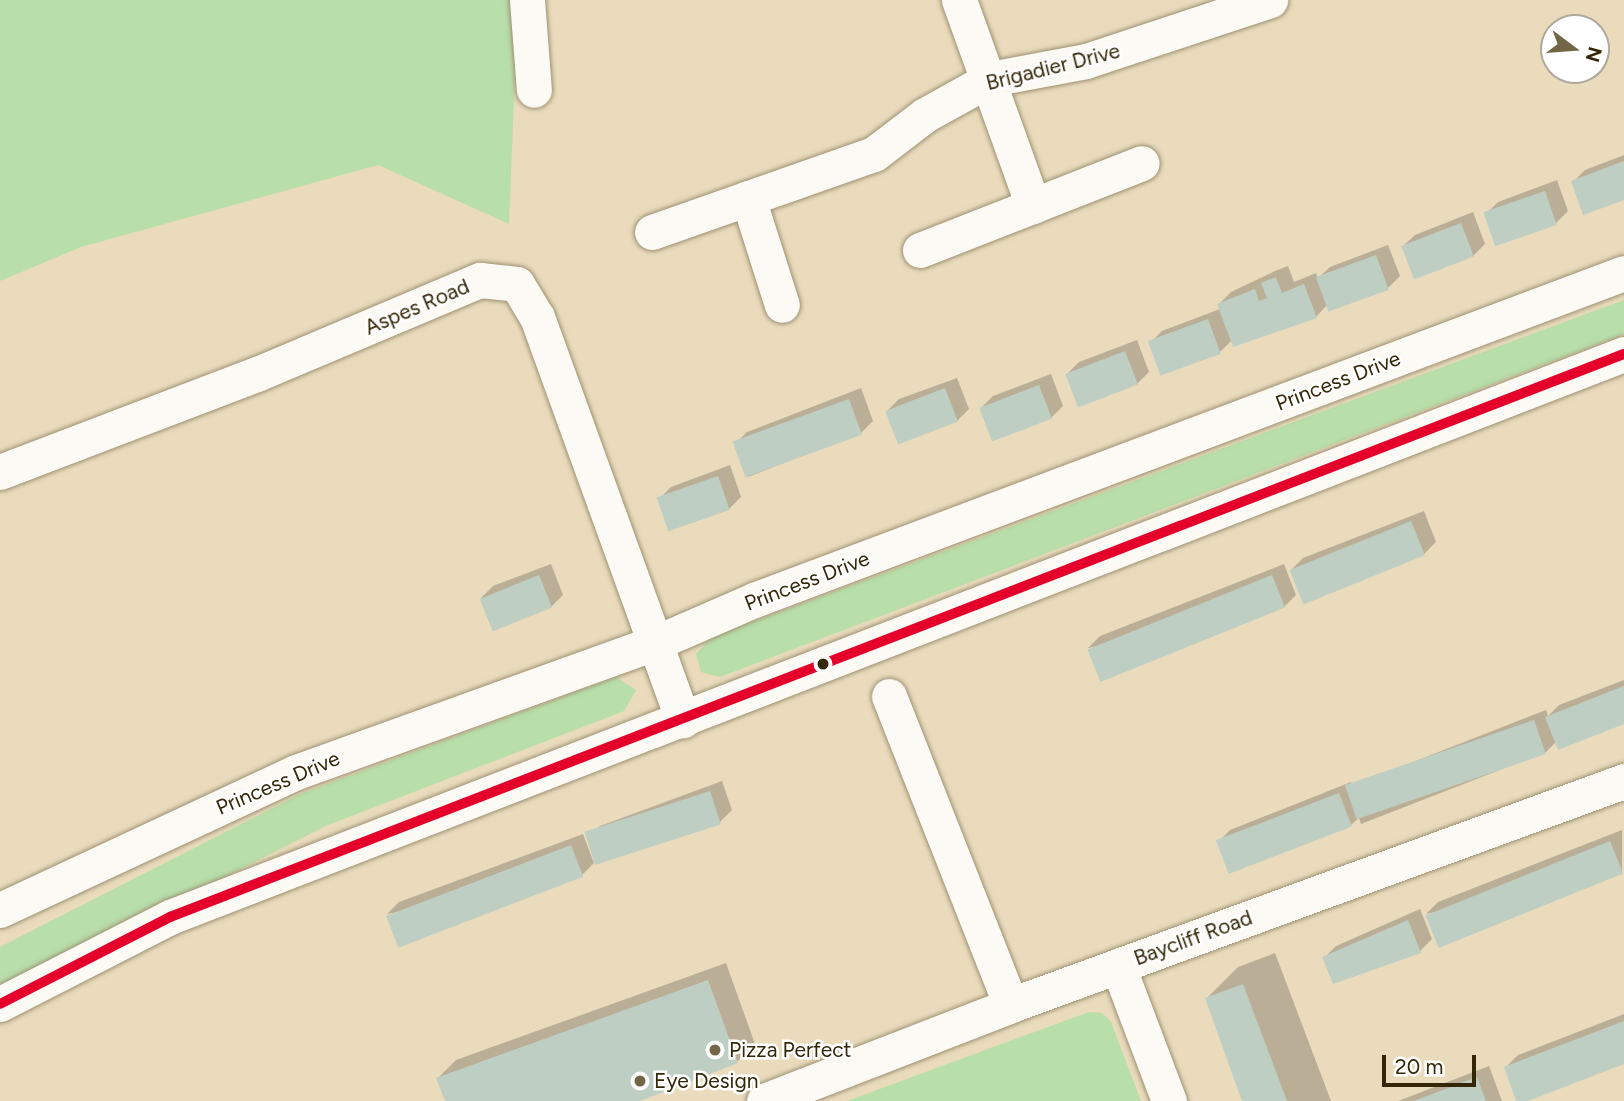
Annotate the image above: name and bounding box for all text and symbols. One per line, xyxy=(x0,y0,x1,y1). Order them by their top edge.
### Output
north arrow xyxy=(1540,14,1610,84)
street label: Brigadier Drive xyxy=(983,38,1123,96)
text: N xyxy=(1581,44,1607,65)
street label: Aspes Road xyxy=(361,274,473,340)
street label: Princess Drive xyxy=(1272,346,1404,416)
street label: Princess Drive xyxy=(741,546,873,616)
unlabelled marker xyxy=(816,657,830,671)
street label: Princess Drive xyxy=(212,746,344,820)
street label: Baycliff Road xyxy=(1130,905,1256,971)
place label: Pizza Perfect xyxy=(729,1037,852,1063)
marker: Pizza Perfect xyxy=(707,1042,723,1058)
scale bar xyxy=(1386,1042,1480,1086)
text: 20 m xyxy=(1395,1054,1443,1079)
place label: Eye Design xyxy=(654,1068,759,1094)
marker: Eye Design xyxy=(632,1073,648,1089)

